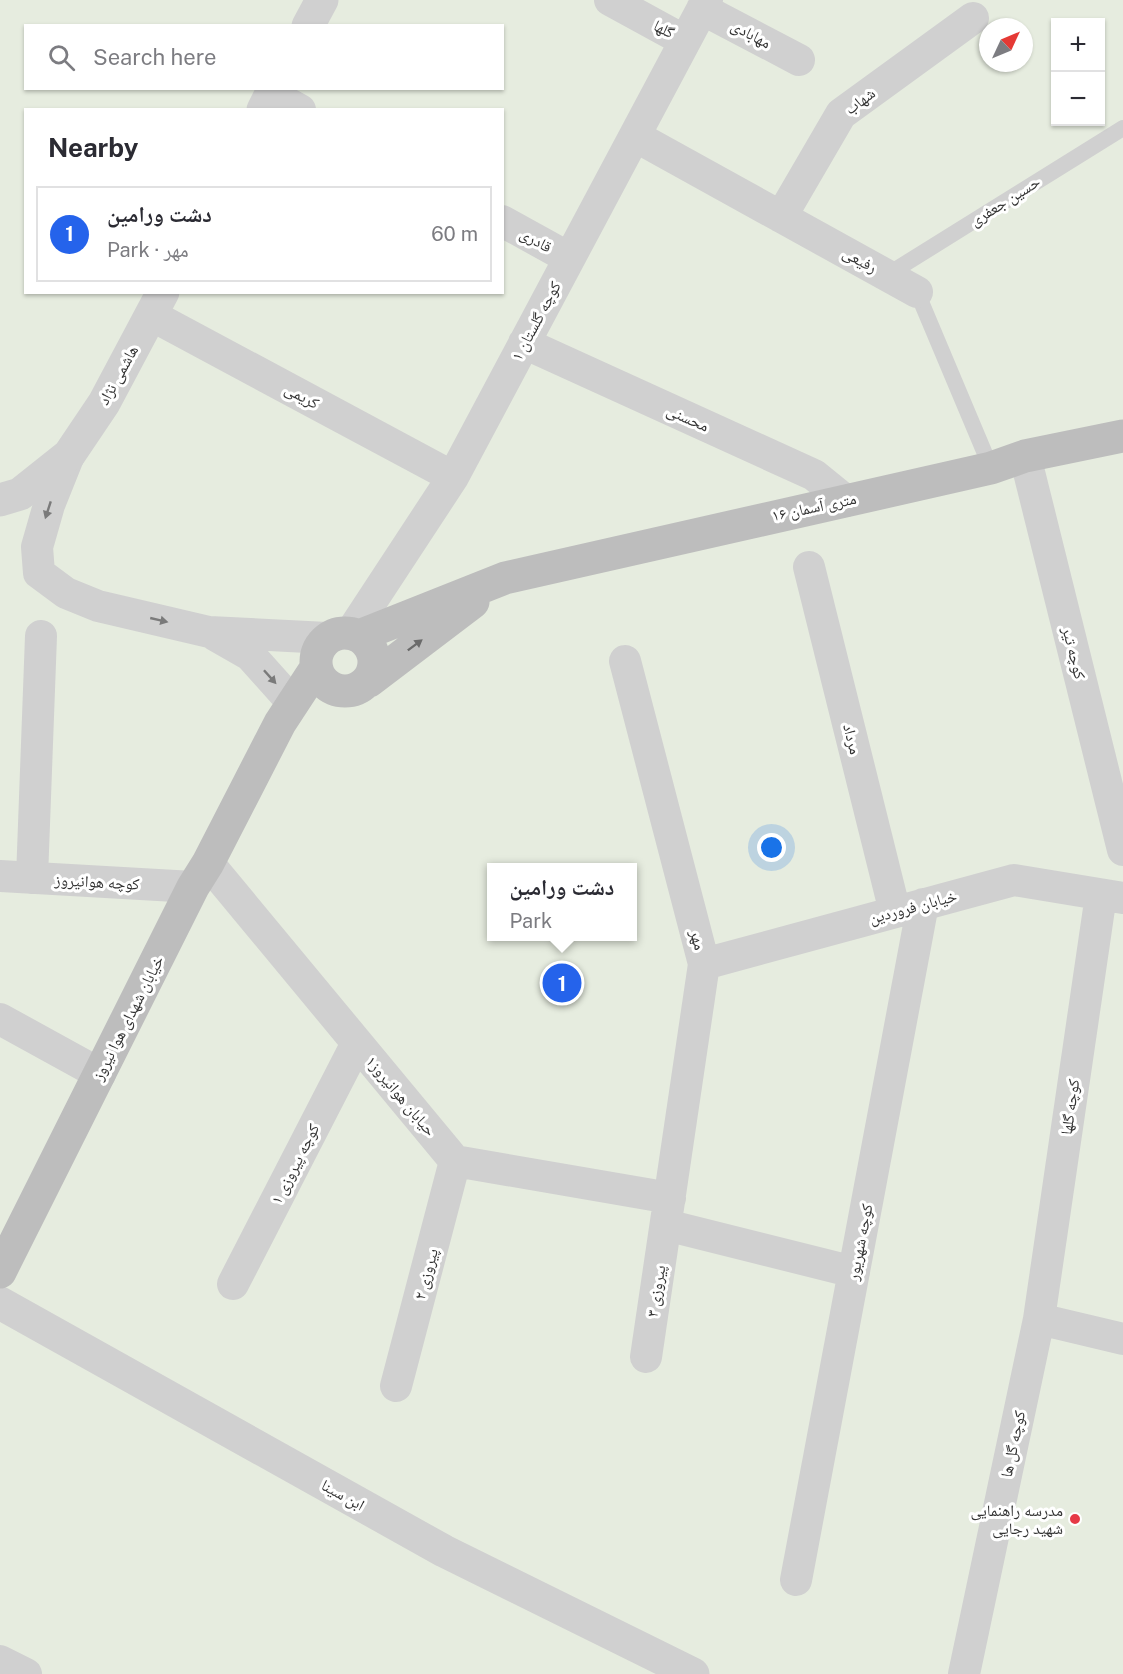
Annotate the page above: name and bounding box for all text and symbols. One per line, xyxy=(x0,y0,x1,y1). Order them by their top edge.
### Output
street label: گلها xyxy=(650,16,678,42)
street label: مهابادی xyxy=(727,16,774,53)
north arrow xyxy=(979,18,1033,72)
map controls xyxy=(1051,18,1105,126)
button: + xyxy=(1051,18,1105,72)
search box xyxy=(24,24,504,90)
icon: search xyxy=(45,41,78,74)
text: Search here xyxy=(93,44,217,70)
button: − xyxy=(1051,72,1105,126)
street label: شهاب xyxy=(841,83,879,119)
text: Nearby xyxy=(48,132,138,163)
street label: حسین جعفری xyxy=(966,172,1044,231)
text: دشت ورامین xyxy=(107,201,212,227)
text: 1 xyxy=(65,222,74,246)
text: 60 m xyxy=(431,222,478,246)
street label: قادری xyxy=(516,224,555,257)
text: Park · مهر xyxy=(107,238,189,262)
street label: رفیعی xyxy=(839,243,880,278)
street label: کوچه گلستان ۱ xyxy=(507,278,566,364)
street label: هاشمی نژاد xyxy=(94,342,143,409)
street label: کریمی xyxy=(281,379,323,414)
street label: محسنی xyxy=(664,400,712,437)
street label: ۱۶ متری آسمان xyxy=(770,489,858,526)
one-way arrow xyxy=(43,501,52,519)
one-way arrow xyxy=(149,616,168,625)
street label: کوچه تیر xyxy=(1058,624,1090,681)
one-way arrow xyxy=(408,640,423,652)
one-way arrow xyxy=(263,669,277,684)
street label: مرداد xyxy=(839,722,865,756)
your location xyxy=(757,833,786,862)
popup xyxy=(487,863,637,941)
street label: کوچه هوانیروز xyxy=(53,870,140,894)
text: دشت ورامین xyxy=(510,874,614,900)
street label: خیابان فروردین xyxy=(867,886,959,929)
text: Park xyxy=(510,909,552,933)
street label: مهر xyxy=(686,927,710,952)
street label: خیابان شهدای هوا نیروز xyxy=(88,953,168,1085)
pin: 1 xyxy=(542,960,582,1006)
street label: حیابان هوانیروز۱ xyxy=(361,1052,440,1141)
street label: کوچه گلها xyxy=(1057,1078,1083,1136)
street label: کوچه پیروزی ۱ xyxy=(267,1120,324,1208)
street label: کوچه شهریور xyxy=(843,1202,877,1283)
street label: پیروزی ۲ xyxy=(410,1246,443,1302)
street label: پیروزی ۳ xyxy=(643,1263,671,1318)
street label: کوچه گل ها xyxy=(997,1409,1030,1479)
street label: ابن سینا xyxy=(318,1475,368,1515)
place label: مدرسه راهنمایی شهید رجایی xyxy=(970,1501,1063,1539)
marker: مدرسه راهنمایی شهید رجایی xyxy=(1068,1512,1082,1526)

